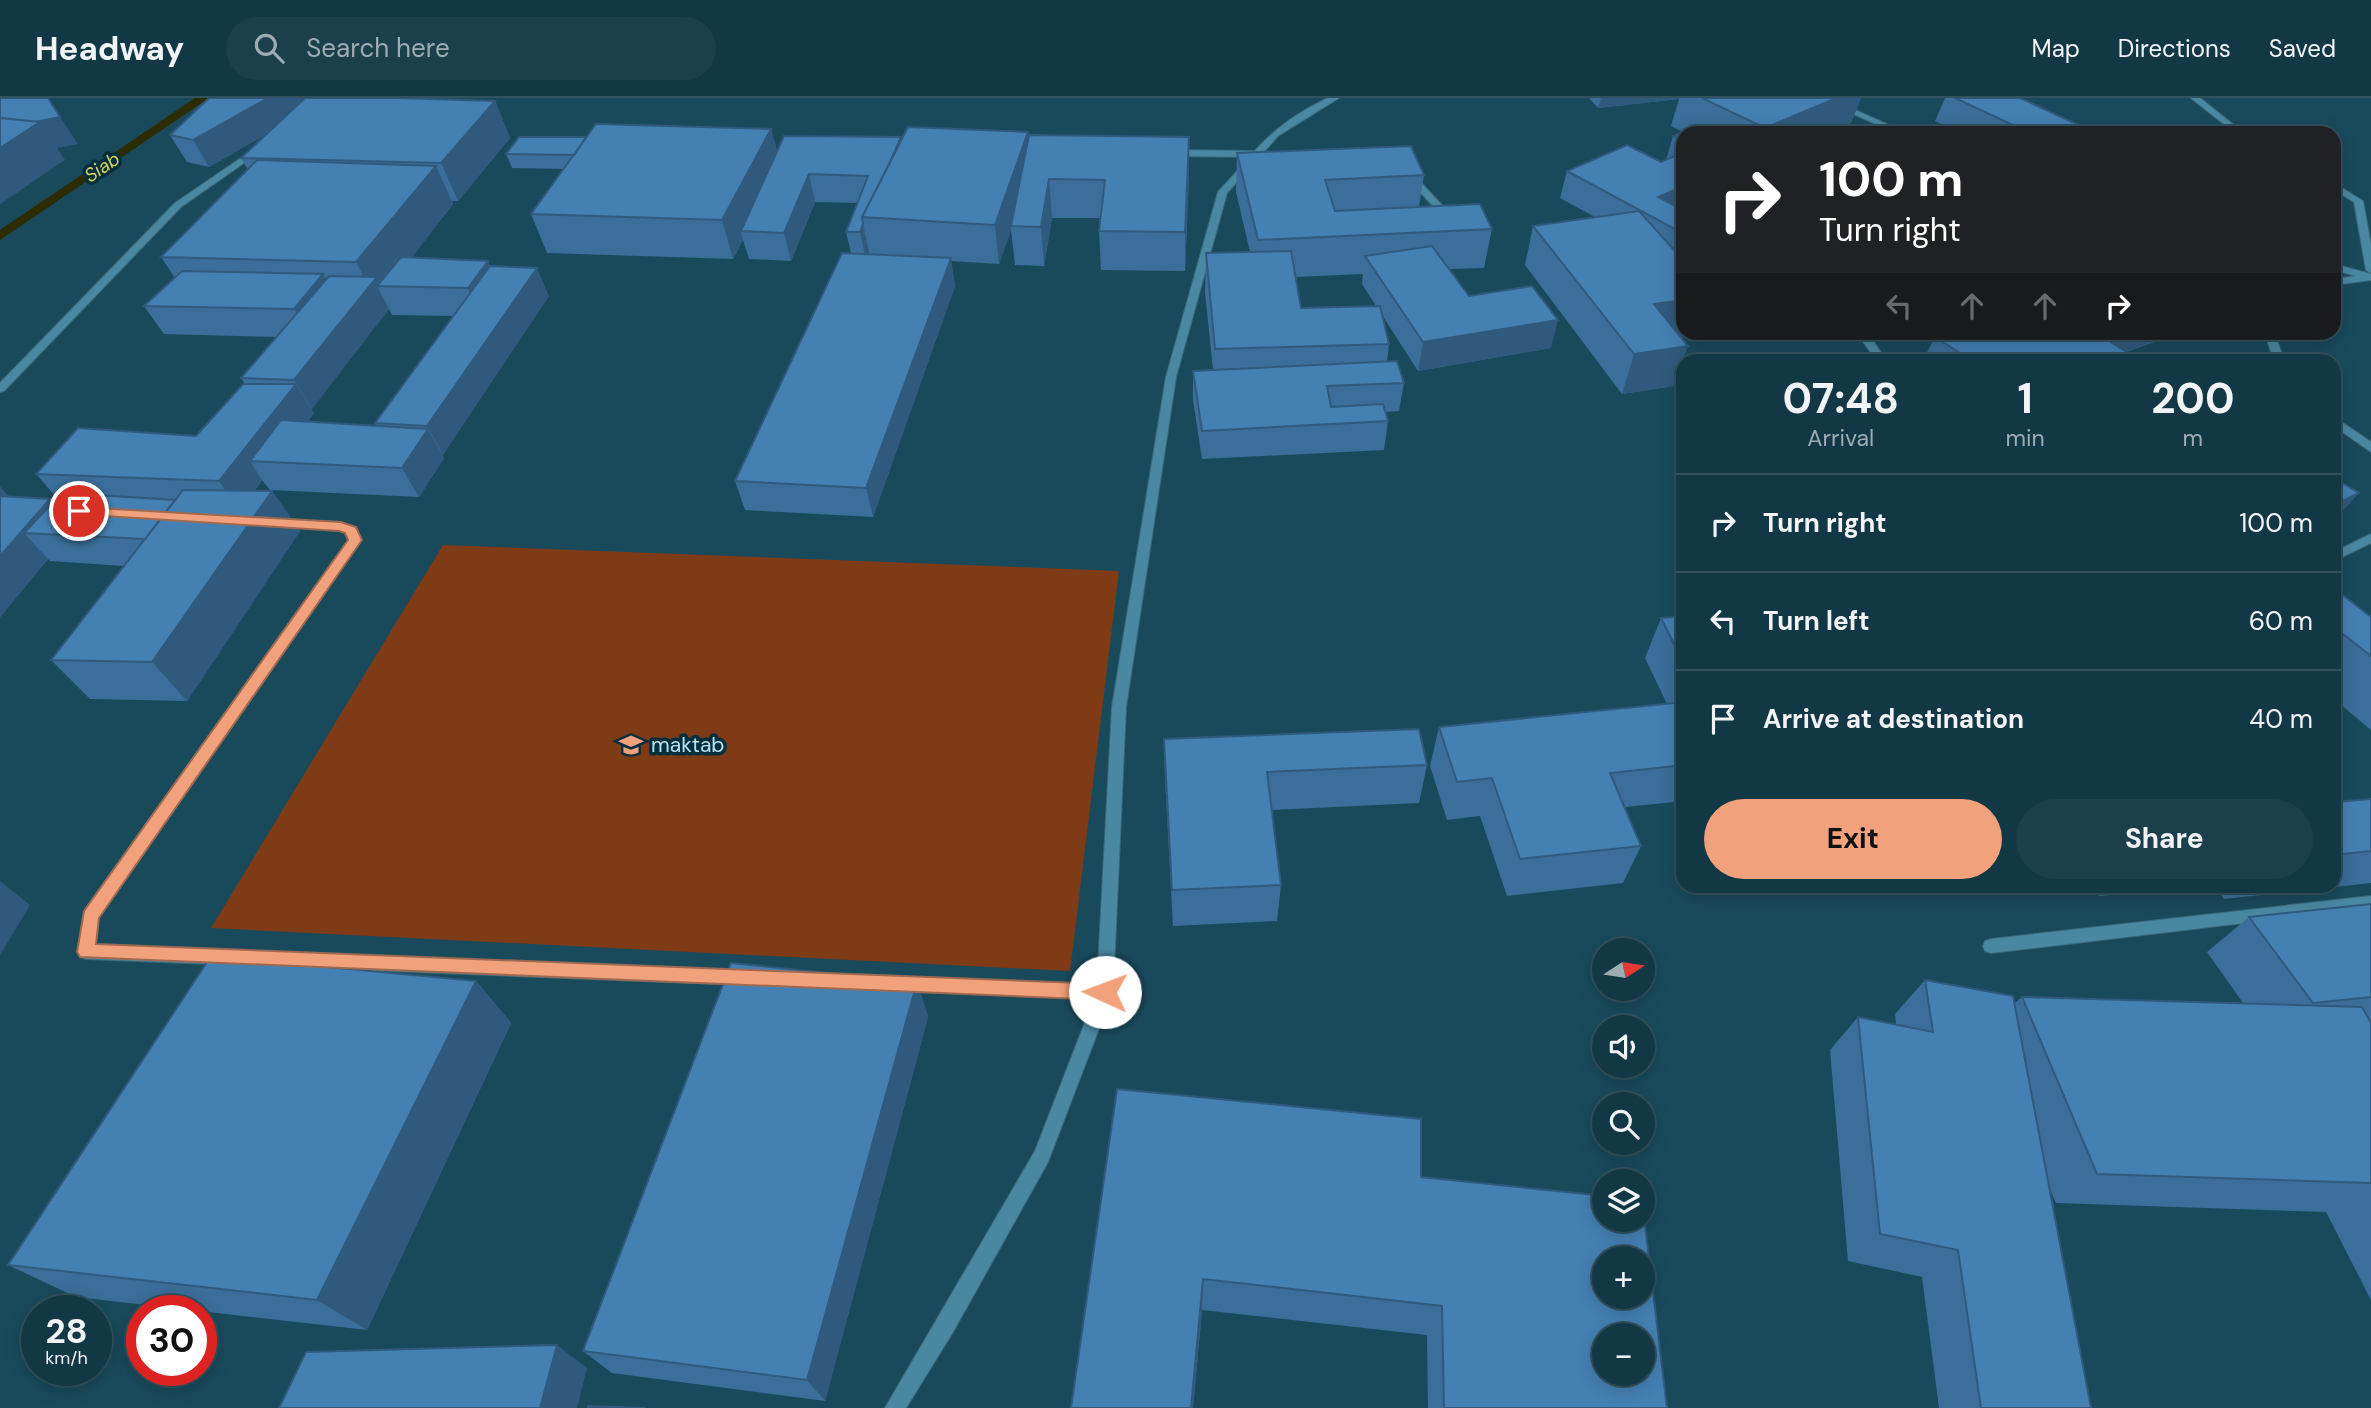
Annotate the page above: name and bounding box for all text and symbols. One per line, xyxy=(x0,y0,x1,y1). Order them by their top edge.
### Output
search box xyxy=(226,17,716,80)
text: Headway xyxy=(35,27,184,70)
icon: search xyxy=(250,29,288,67)
text: Search here xyxy=(306,31,450,65)
text: Map xyxy=(2032,33,2080,64)
text: Directions xyxy=(2118,33,2231,64)
text: Saved xyxy=(2269,33,2336,64)
water label: Siab xyxy=(79,146,125,188)
text: 100 m xyxy=(1819,147,1963,211)
icon: right xyxy=(1704,154,1795,245)
text: Turn right xyxy=(1819,209,1961,251)
icon: left xyxy=(1880,287,1918,325)
icon: ahead xyxy=(1953,287,1991,325)
icon: ahead xyxy=(2026,287,2064,325)
icon: right xyxy=(2099,287,2137,325)
text: 07:48 xyxy=(1783,371,1899,426)
text: 1 xyxy=(2017,371,2033,426)
text: 200 xyxy=(2151,371,2234,426)
text: Arrival xyxy=(1807,423,1874,453)
text: min xyxy=(2006,423,2045,453)
text: m xyxy=(2183,423,2203,453)
pin xyxy=(49,481,109,541)
icon: arrive xyxy=(60,492,98,530)
icon: right xyxy=(1704,504,1742,542)
text: Turn right xyxy=(1763,506,1887,540)
text: 100 m xyxy=(2239,506,2313,540)
icon: left xyxy=(1704,602,1742,640)
text: Turn left xyxy=(1763,604,1870,638)
text: 60 m xyxy=(2249,604,2313,638)
icon: arrive xyxy=(1704,700,1742,738)
text: Arrive at destination xyxy=(1763,702,2024,736)
text: 40 m xyxy=(2249,702,2313,736)
school or university icon: maktab xyxy=(617,731,645,759)
place label: maktab xyxy=(651,731,725,759)
button: Exit xyxy=(1704,799,2002,879)
button: Share xyxy=(2016,799,2313,879)
north arrow xyxy=(1592,938,1656,1001)
map controls xyxy=(1592,938,1655,1386)
position arrow xyxy=(1068,955,1142,1029)
button: sound xyxy=(1592,1015,1655,1078)
button: search xyxy=(1592,1092,1655,1155)
button: layers xyxy=(1592,1169,1655,1232)
button: + xyxy=(1592,1246,1655,1309)
speed limit sign: 30 xyxy=(126,1295,217,1386)
text: 28 xyxy=(45,1308,88,1354)
button: − xyxy=(1592,1323,1655,1386)
text: km/h xyxy=(45,1346,88,1370)

